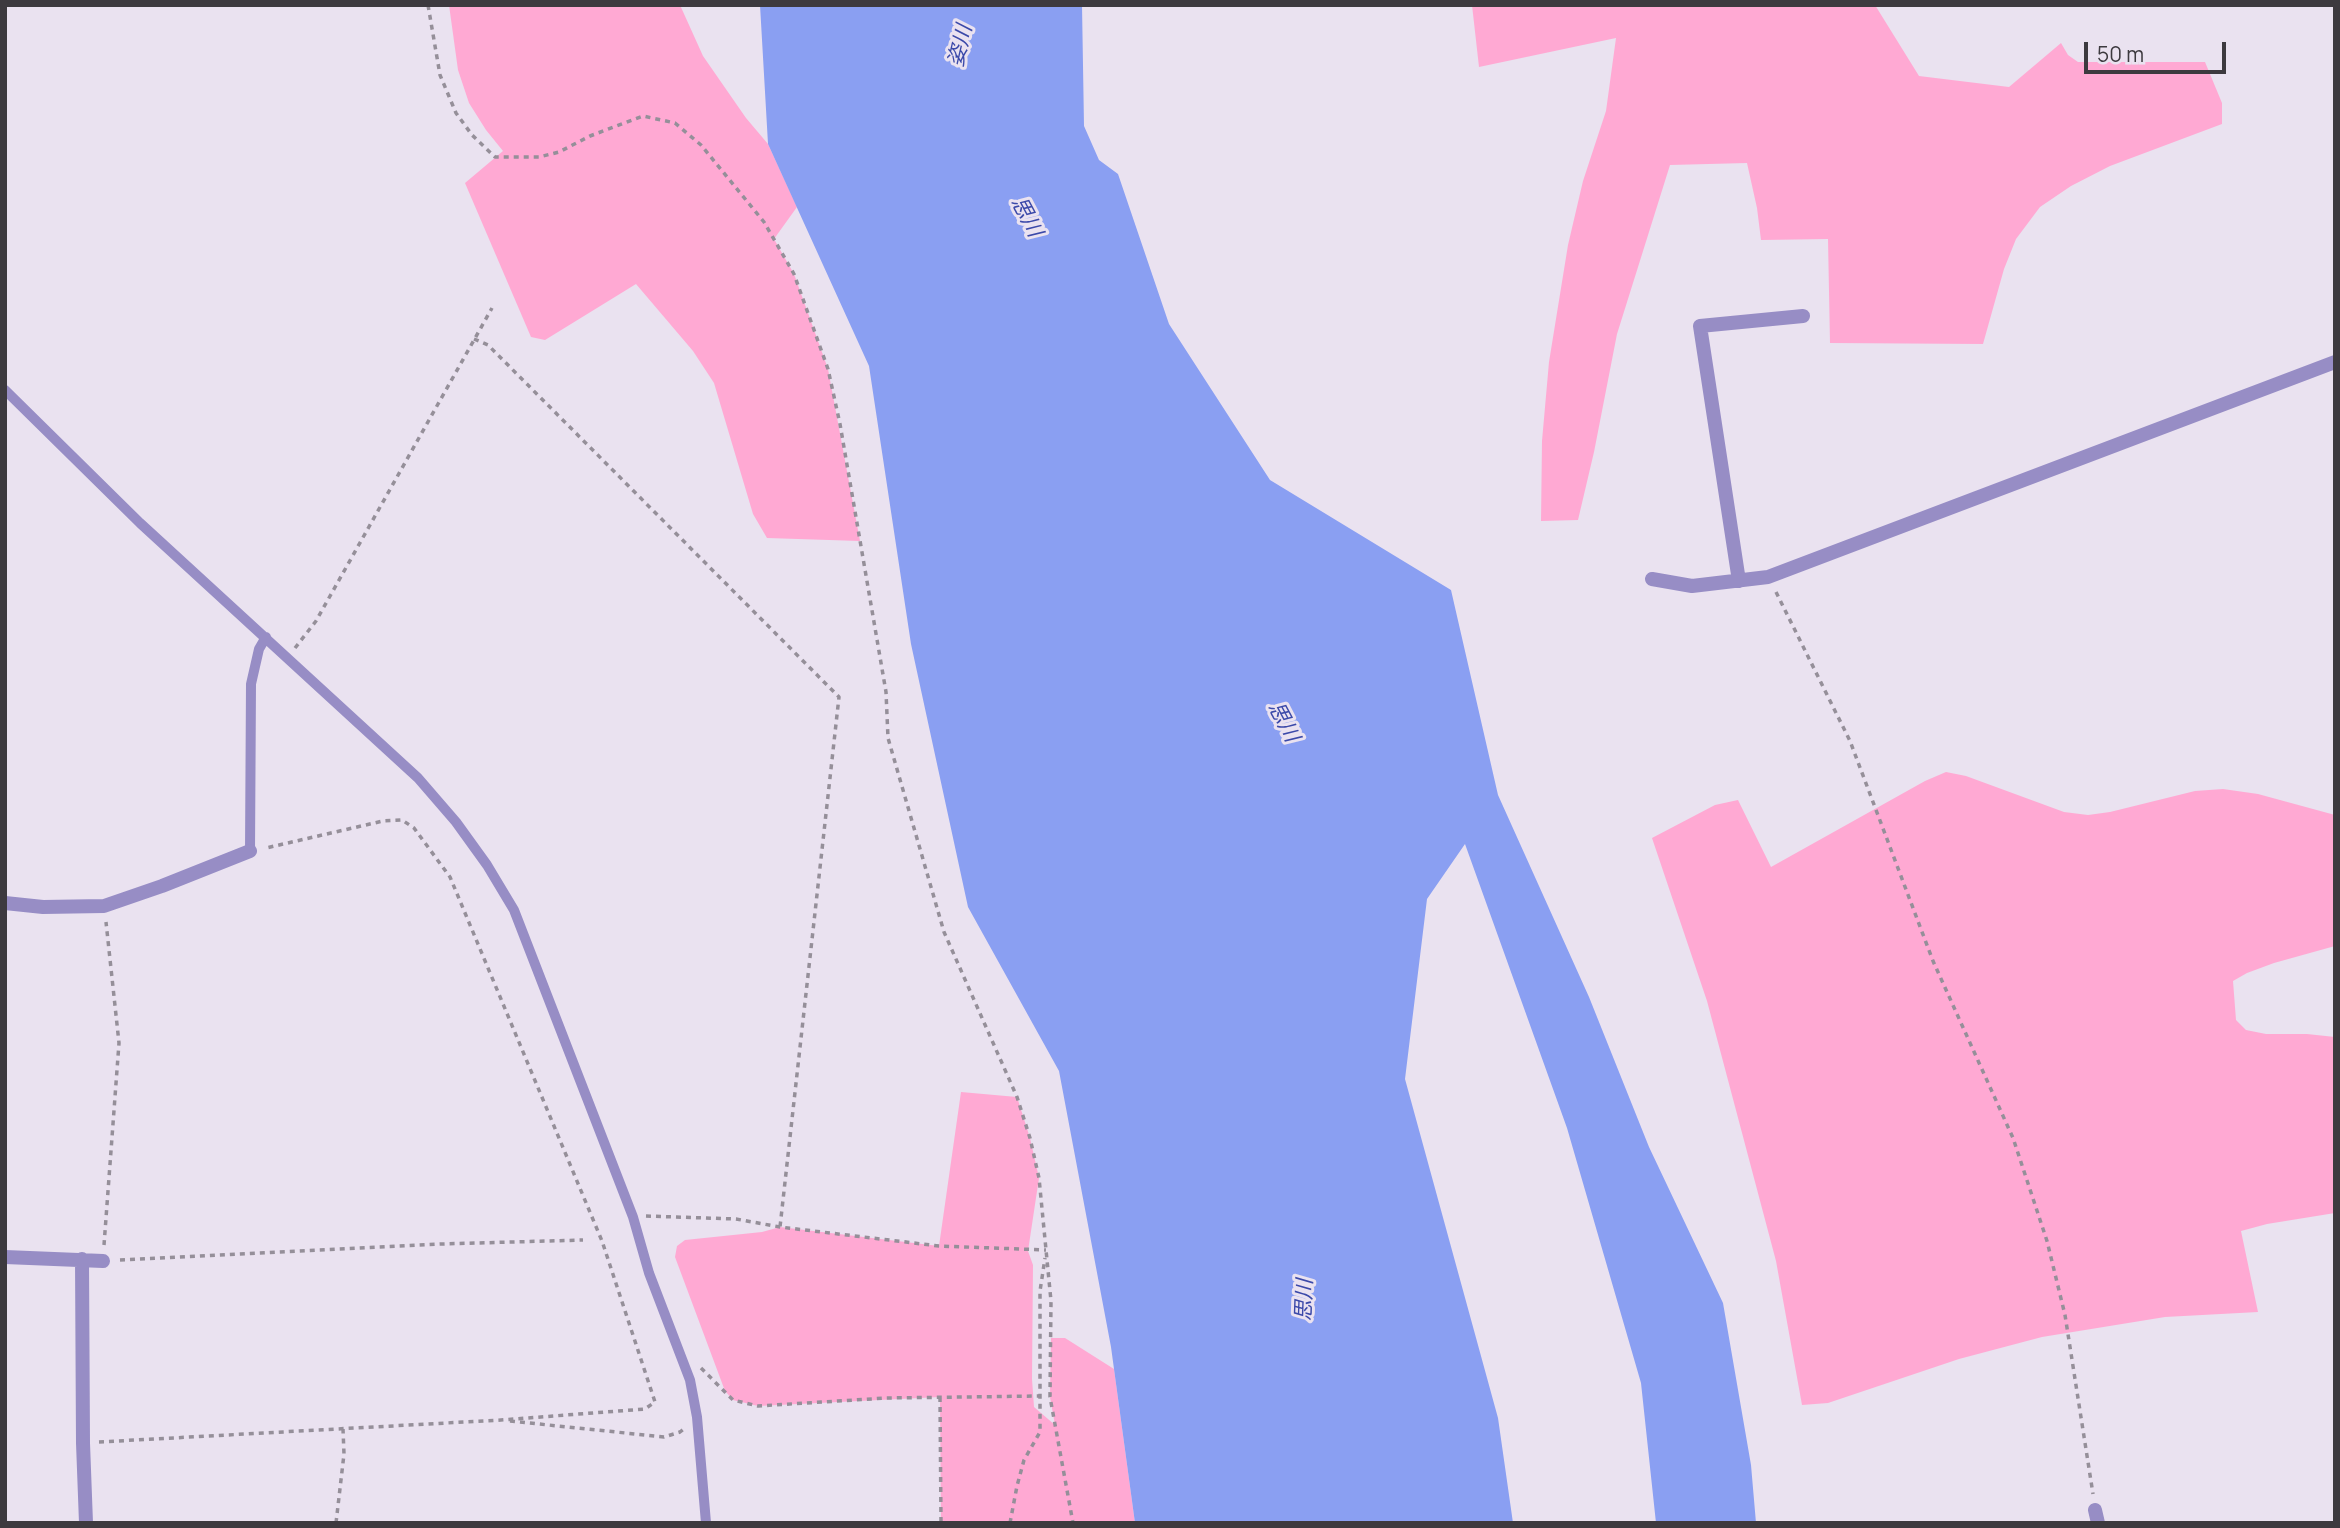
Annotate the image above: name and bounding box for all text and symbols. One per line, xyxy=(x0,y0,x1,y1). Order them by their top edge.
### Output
water label: 姿川 xyxy=(944,23,978,69)
scale bar xyxy=(2088,28,2230,72)
text: 50 m xyxy=(2097,40,2144,68)
water label: 思川 xyxy=(1005,193,1047,241)
water label: 思川 xyxy=(1262,698,1304,746)
water label: 思川 xyxy=(1292,1279,1318,1321)

